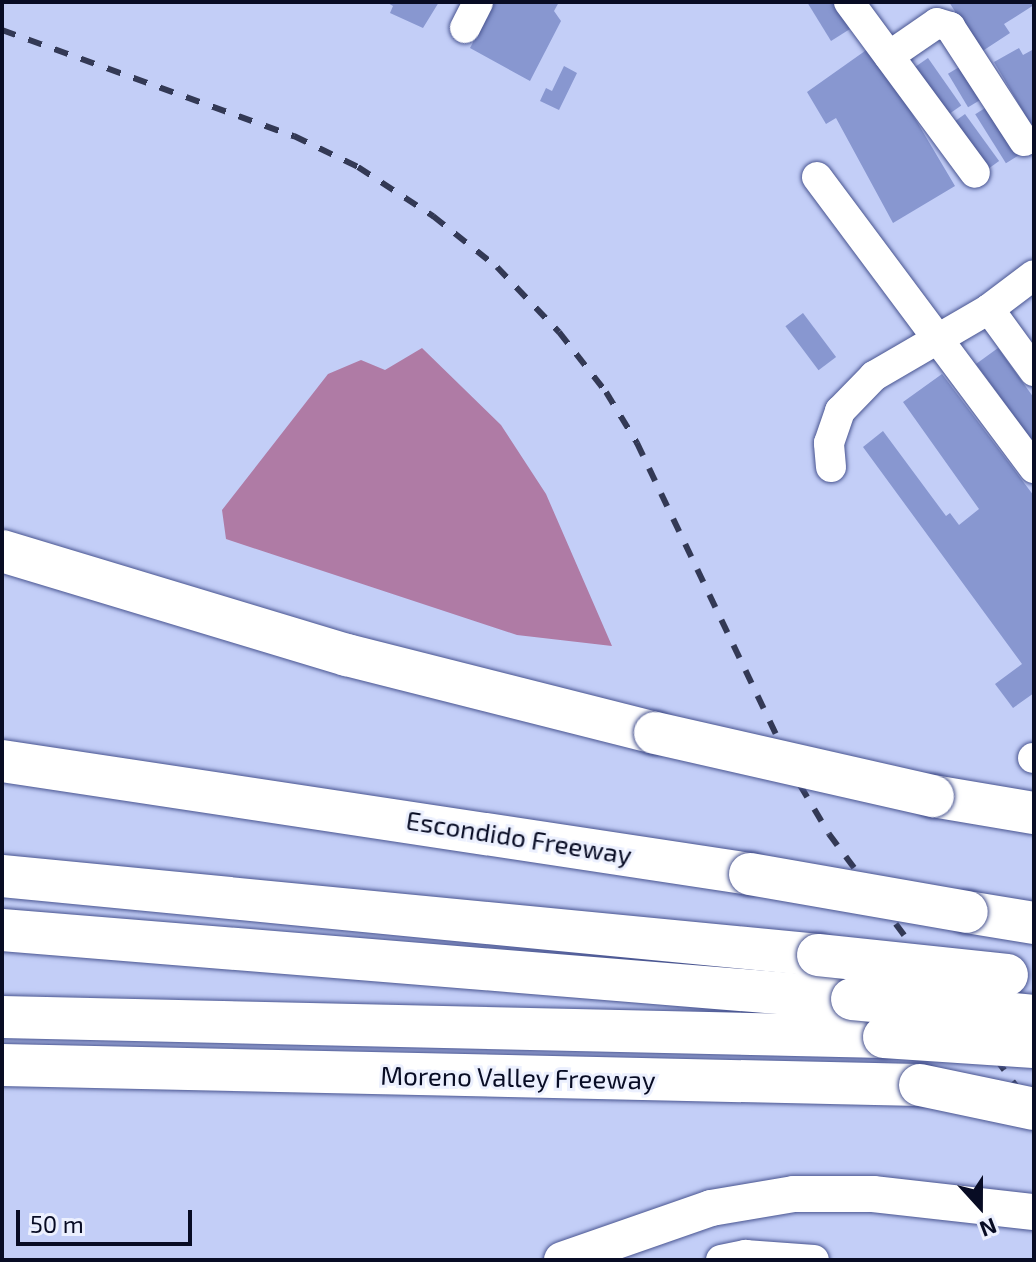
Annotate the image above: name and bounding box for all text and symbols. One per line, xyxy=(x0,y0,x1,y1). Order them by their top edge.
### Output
street label: Escondido Freeway xyxy=(404,804,634,870)
street label: Moreno Valley Freeway xyxy=(379,1059,657,1095)
north arrow xyxy=(940,1166,1020,1246)
scale bar xyxy=(20,1194,196,1244)
text: 50 m xyxy=(30,1209,84,1238)
text: N xyxy=(977,1213,1001,1243)

